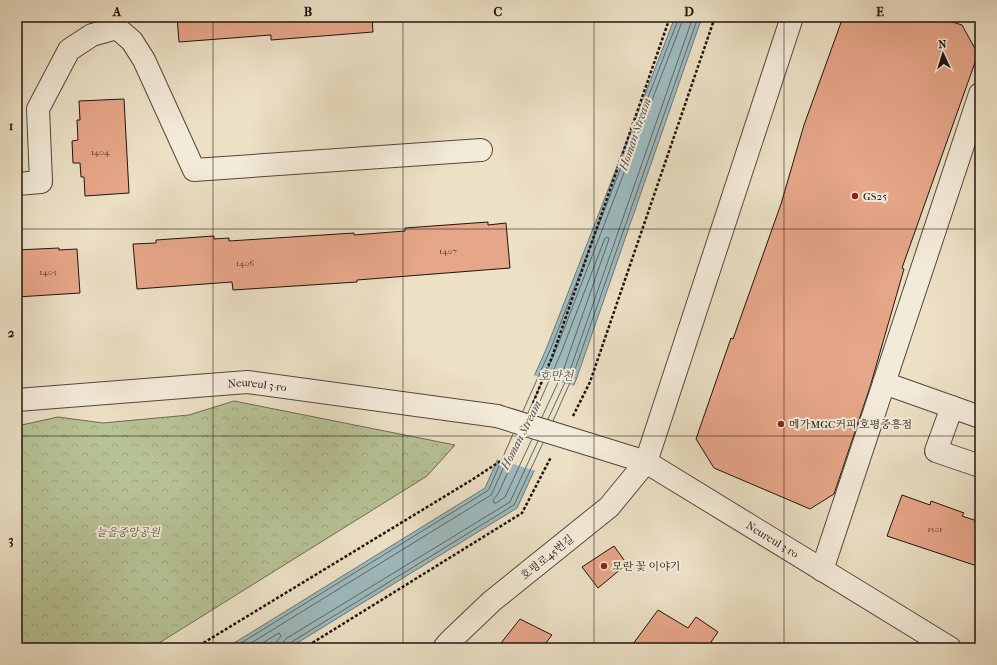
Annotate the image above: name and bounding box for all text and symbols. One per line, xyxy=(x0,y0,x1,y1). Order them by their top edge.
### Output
text: A xyxy=(112,4,122,19)
text: B xyxy=(304,4,313,19)
text: C xyxy=(494,4,503,19)
text: D xyxy=(684,4,694,19)
text: E xyxy=(876,4,884,19)
north arrow xyxy=(923,34,963,74)
text: N xyxy=(938,38,948,51)
water label: Homan Stream xyxy=(616,96,654,173)
text: 1 xyxy=(9,118,14,133)
house number: 1404 xyxy=(91,147,110,157)
place label: GS25 xyxy=(863,190,887,203)
marker: GS25 xyxy=(850,191,860,201)
house number: 1407 xyxy=(439,246,458,256)
house number: 1406 xyxy=(236,258,254,268)
house number: 1405 xyxy=(39,267,57,277)
text: 2 xyxy=(8,325,15,340)
water label: 호만천 xyxy=(539,369,575,383)
street label: Neureul 3-ro xyxy=(227,376,288,394)
water label: Homan Stream xyxy=(497,398,545,473)
place label: 메가MGC커피 호평중흥점 xyxy=(789,418,912,431)
marker: 메가MGC커피 호평중흥점 xyxy=(776,419,786,429)
street label: Neureul 3-ro xyxy=(744,519,801,561)
house number: 1501 xyxy=(927,524,943,534)
park label: 늘을중앙공원 xyxy=(96,526,161,539)
text: 3 xyxy=(8,532,14,548)
street label: 호평로45번길 xyxy=(518,532,576,583)
place label: 모란 꽃 이야기 xyxy=(612,560,680,573)
marker: 모란 꽃 이야기 xyxy=(599,561,609,571)

